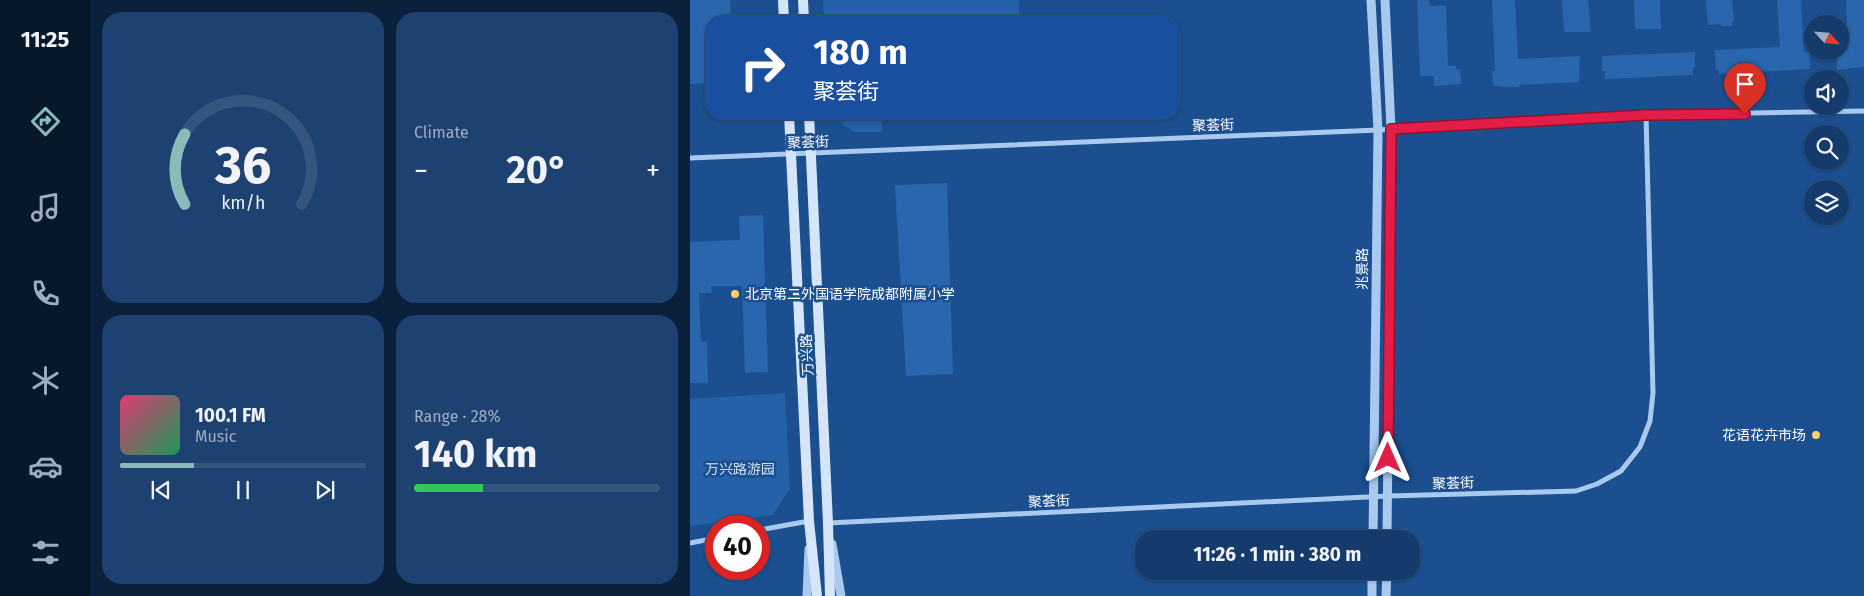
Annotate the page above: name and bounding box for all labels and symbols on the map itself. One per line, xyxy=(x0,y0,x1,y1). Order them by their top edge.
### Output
north arrow xyxy=(1804,15,1849,60)
pin xyxy=(1724,63,1766,114)
street label: 聚荟街 xyxy=(1192,116,1234,135)
street label: 聚荟街 xyxy=(787,133,829,152)
street label: 兆景路 xyxy=(1354,248,1371,290)
place label: 北京第二外国语学院成都附属小学 xyxy=(745,286,955,303)
marker: 北京第二外国语学院成都附属小学 xyxy=(729,288,741,300)
street label: 万兴路 xyxy=(798,334,817,376)
place label: 花语花卉市场 xyxy=(1722,427,1806,444)
marker: 花语花卉市场 xyxy=(1810,429,1822,441)
position arrow xyxy=(1361,431,1413,483)
park label: 万兴路游园 xyxy=(705,461,775,478)
street label: 聚荟街 xyxy=(1432,474,1474,493)
street label: 聚荟街 xyxy=(1028,492,1070,511)
speed limit sign: 40 xyxy=(705,515,770,580)

